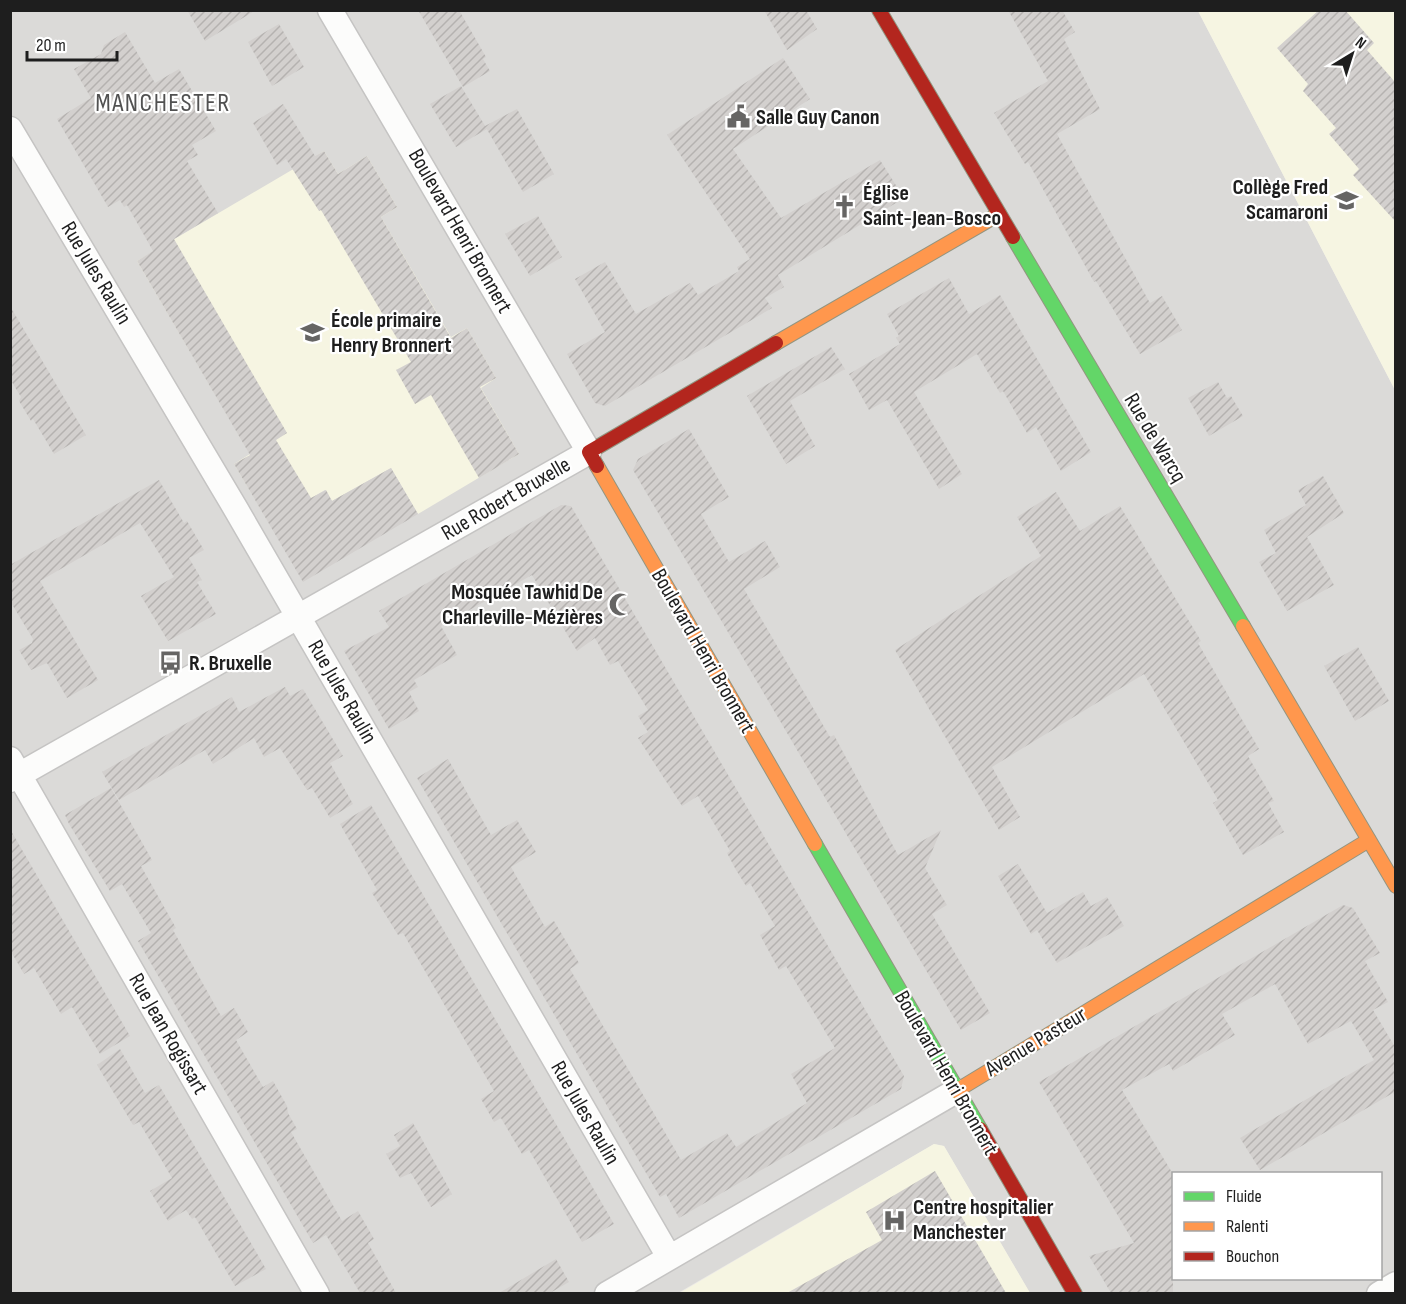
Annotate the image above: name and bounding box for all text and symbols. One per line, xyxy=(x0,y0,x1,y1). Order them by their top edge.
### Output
scale bar xyxy=(27,24,117,62)
north arrow xyxy=(1322,24,1382,84)
text: N xyxy=(1351,33,1370,53)
text: 20 m xyxy=(36,35,66,56)
district label: MANCHESTER xyxy=(95,88,231,119)
public building icon: Salle Guy Canon xyxy=(725,104,751,130)
place label: Salle Guy Canon xyxy=(756,104,880,131)
street label: Boulevard Henri Bronnert xyxy=(402,144,518,318)
place label: Collège Fred Scamaroni xyxy=(1232,174,1328,226)
place label: Église Saint-Jean-Bosco xyxy=(863,180,1001,232)
school or university icon: Collège Fred Scamaroni xyxy=(1333,187,1359,213)
church icon: Église Saint-Jean-Bosco xyxy=(832,193,858,219)
street label: Rue Jules Raulin xyxy=(55,217,137,329)
place label: École primaire Henry Bronnert xyxy=(331,307,452,359)
school or university icon: École primaire Henry Bronnert xyxy=(300,320,326,346)
street label: Rue de Warcq xyxy=(1118,389,1192,487)
street label: Rue Robert Bruxelle xyxy=(437,451,575,547)
street label: Boulevard Henri Bronnert xyxy=(645,564,761,738)
place label: Mosquée Tawhid De Charleville-Mézières xyxy=(442,579,603,631)
mosque icon: Mosquée Tawhid De Charleville-Mézières xyxy=(608,592,634,618)
street label: Rue Jules Raulin xyxy=(301,635,383,749)
bus stop icon: R. Bruxelle xyxy=(158,650,184,676)
place label: R. Bruxelle xyxy=(189,650,272,677)
street label: Rue Jean Rogissart xyxy=(122,969,214,1100)
street label: Boulevard Henri Bronnert xyxy=(888,986,1004,1160)
street label: Avenue Pasteur xyxy=(980,1001,1092,1083)
street label: Rue Jules Raulin xyxy=(544,1056,626,1170)
legend xyxy=(1172,1172,1382,1280)
text: Fluide xyxy=(1226,1186,1262,1207)
place label: Centre hospitalier Manchester xyxy=(913,1194,1054,1246)
hospital icon: Centre hospitalier Manchester xyxy=(882,1207,908,1233)
text: Ralenti xyxy=(1226,1216,1268,1237)
text: Bouchon xyxy=(1226,1246,1279,1267)

